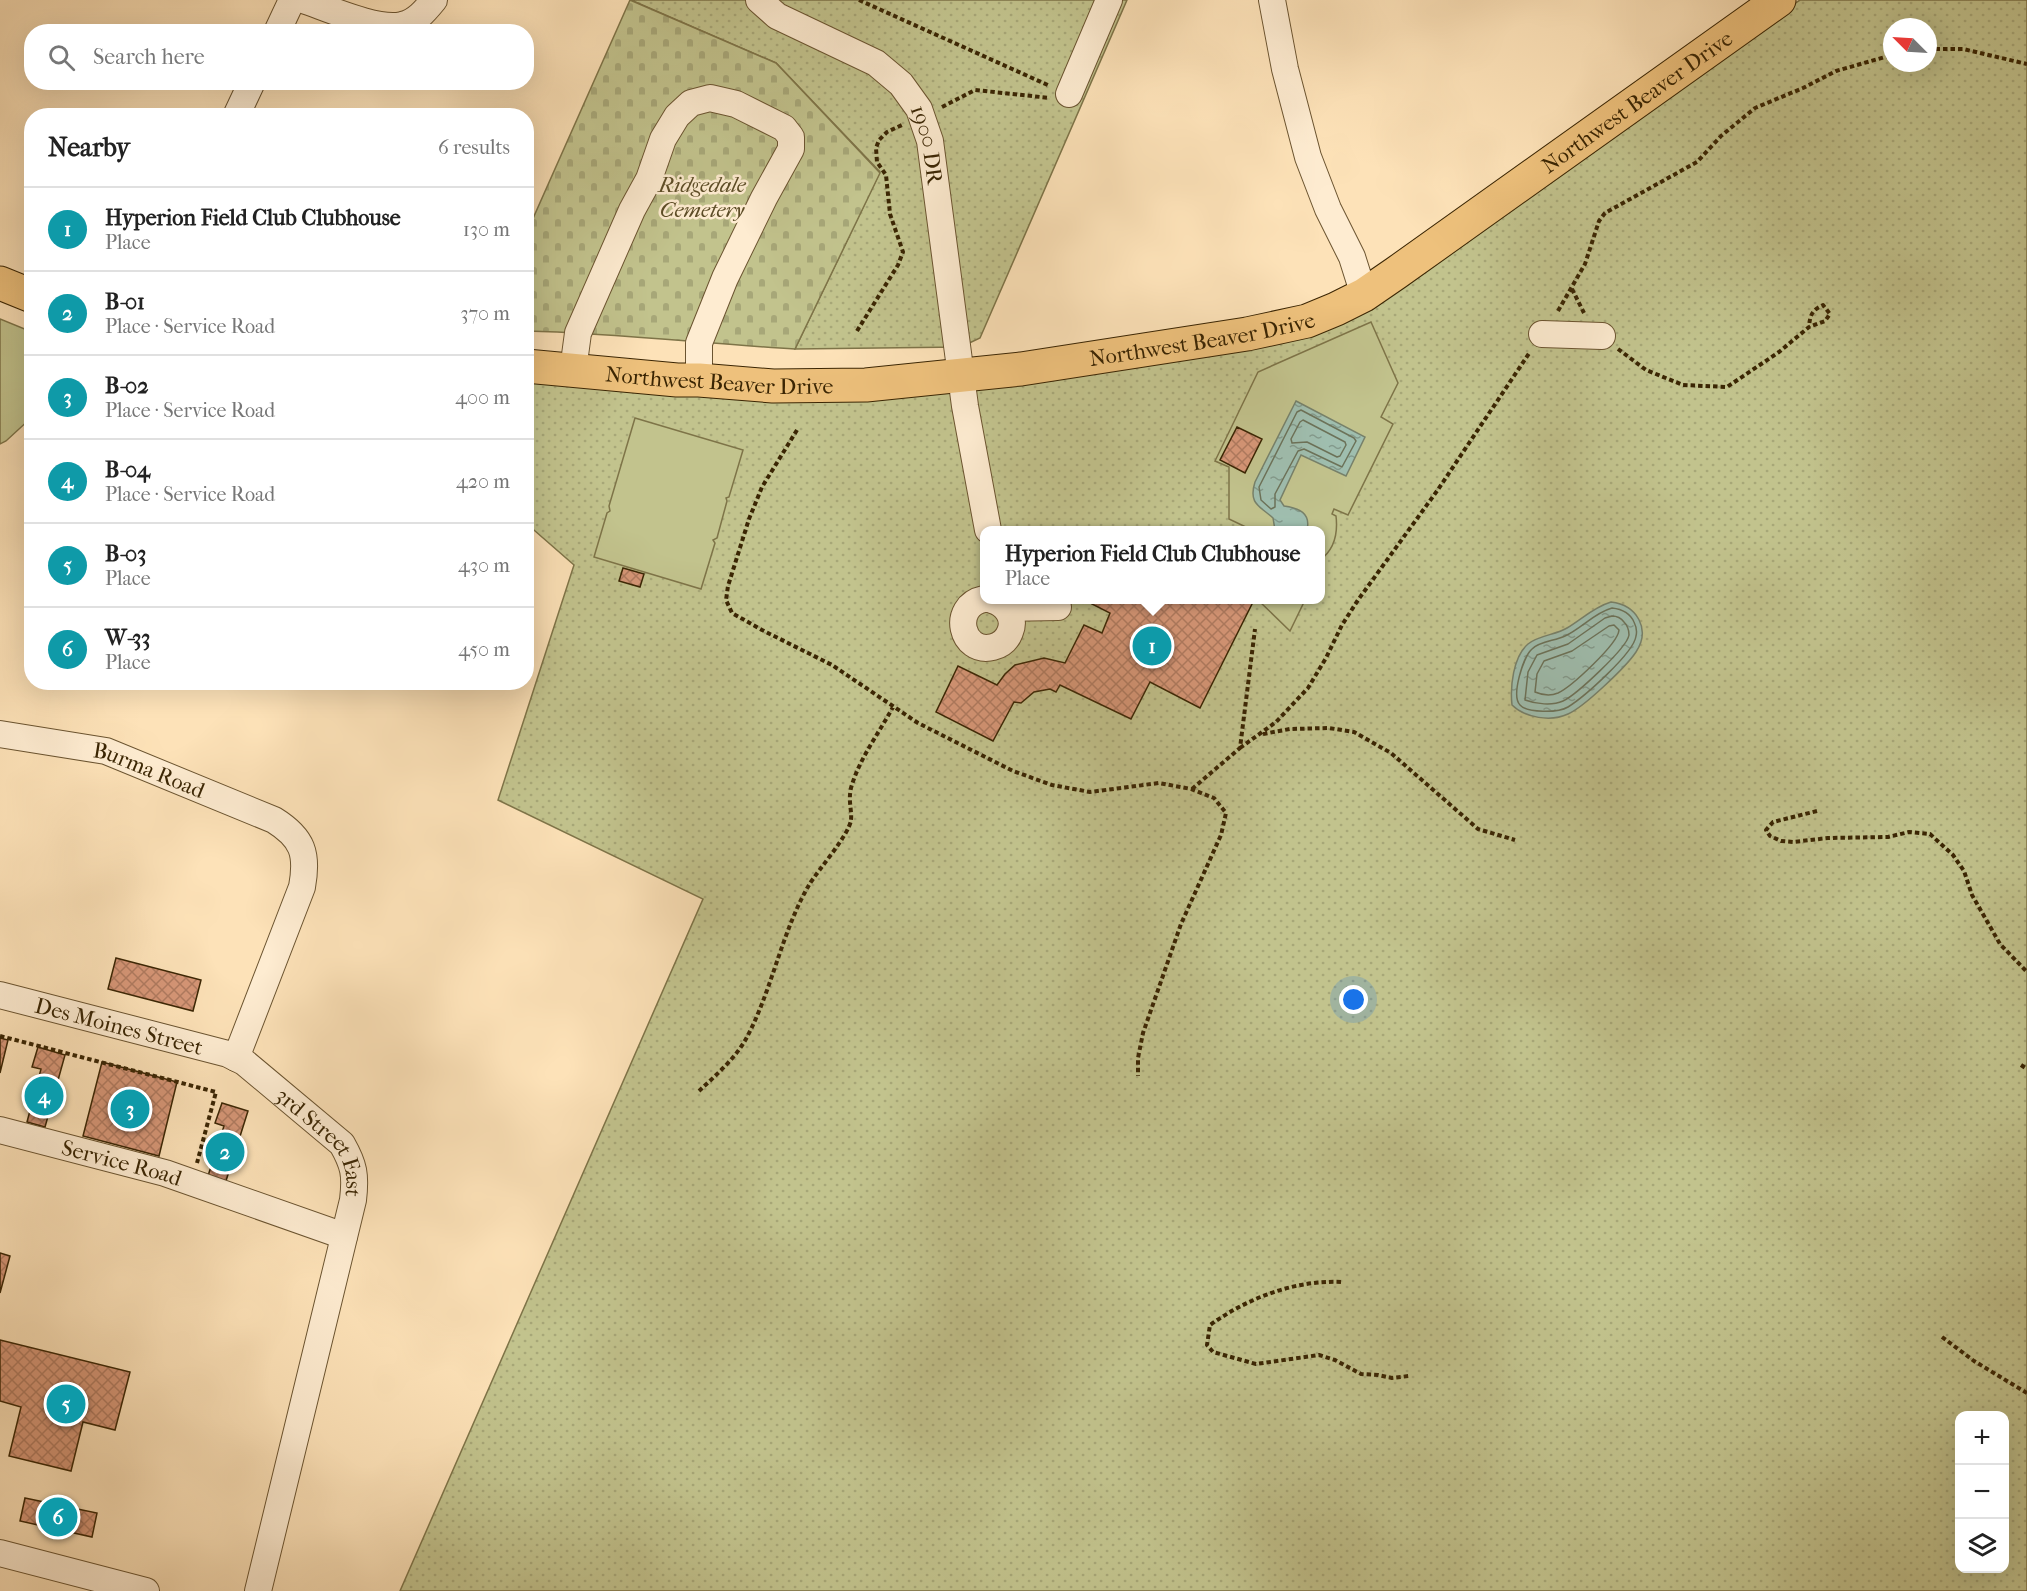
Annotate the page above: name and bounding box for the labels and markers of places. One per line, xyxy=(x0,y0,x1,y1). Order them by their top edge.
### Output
pin: 1 xyxy=(1132,624,1172,668)
pin: 4 xyxy=(24,1074,63,1118)
pin: 3 xyxy=(110,1086,150,1132)
pin: 2 xyxy=(206,1130,244,1174)
pin: 5 xyxy=(46,1382,86,1426)
pin: 6 xyxy=(38,1494,78,1540)

